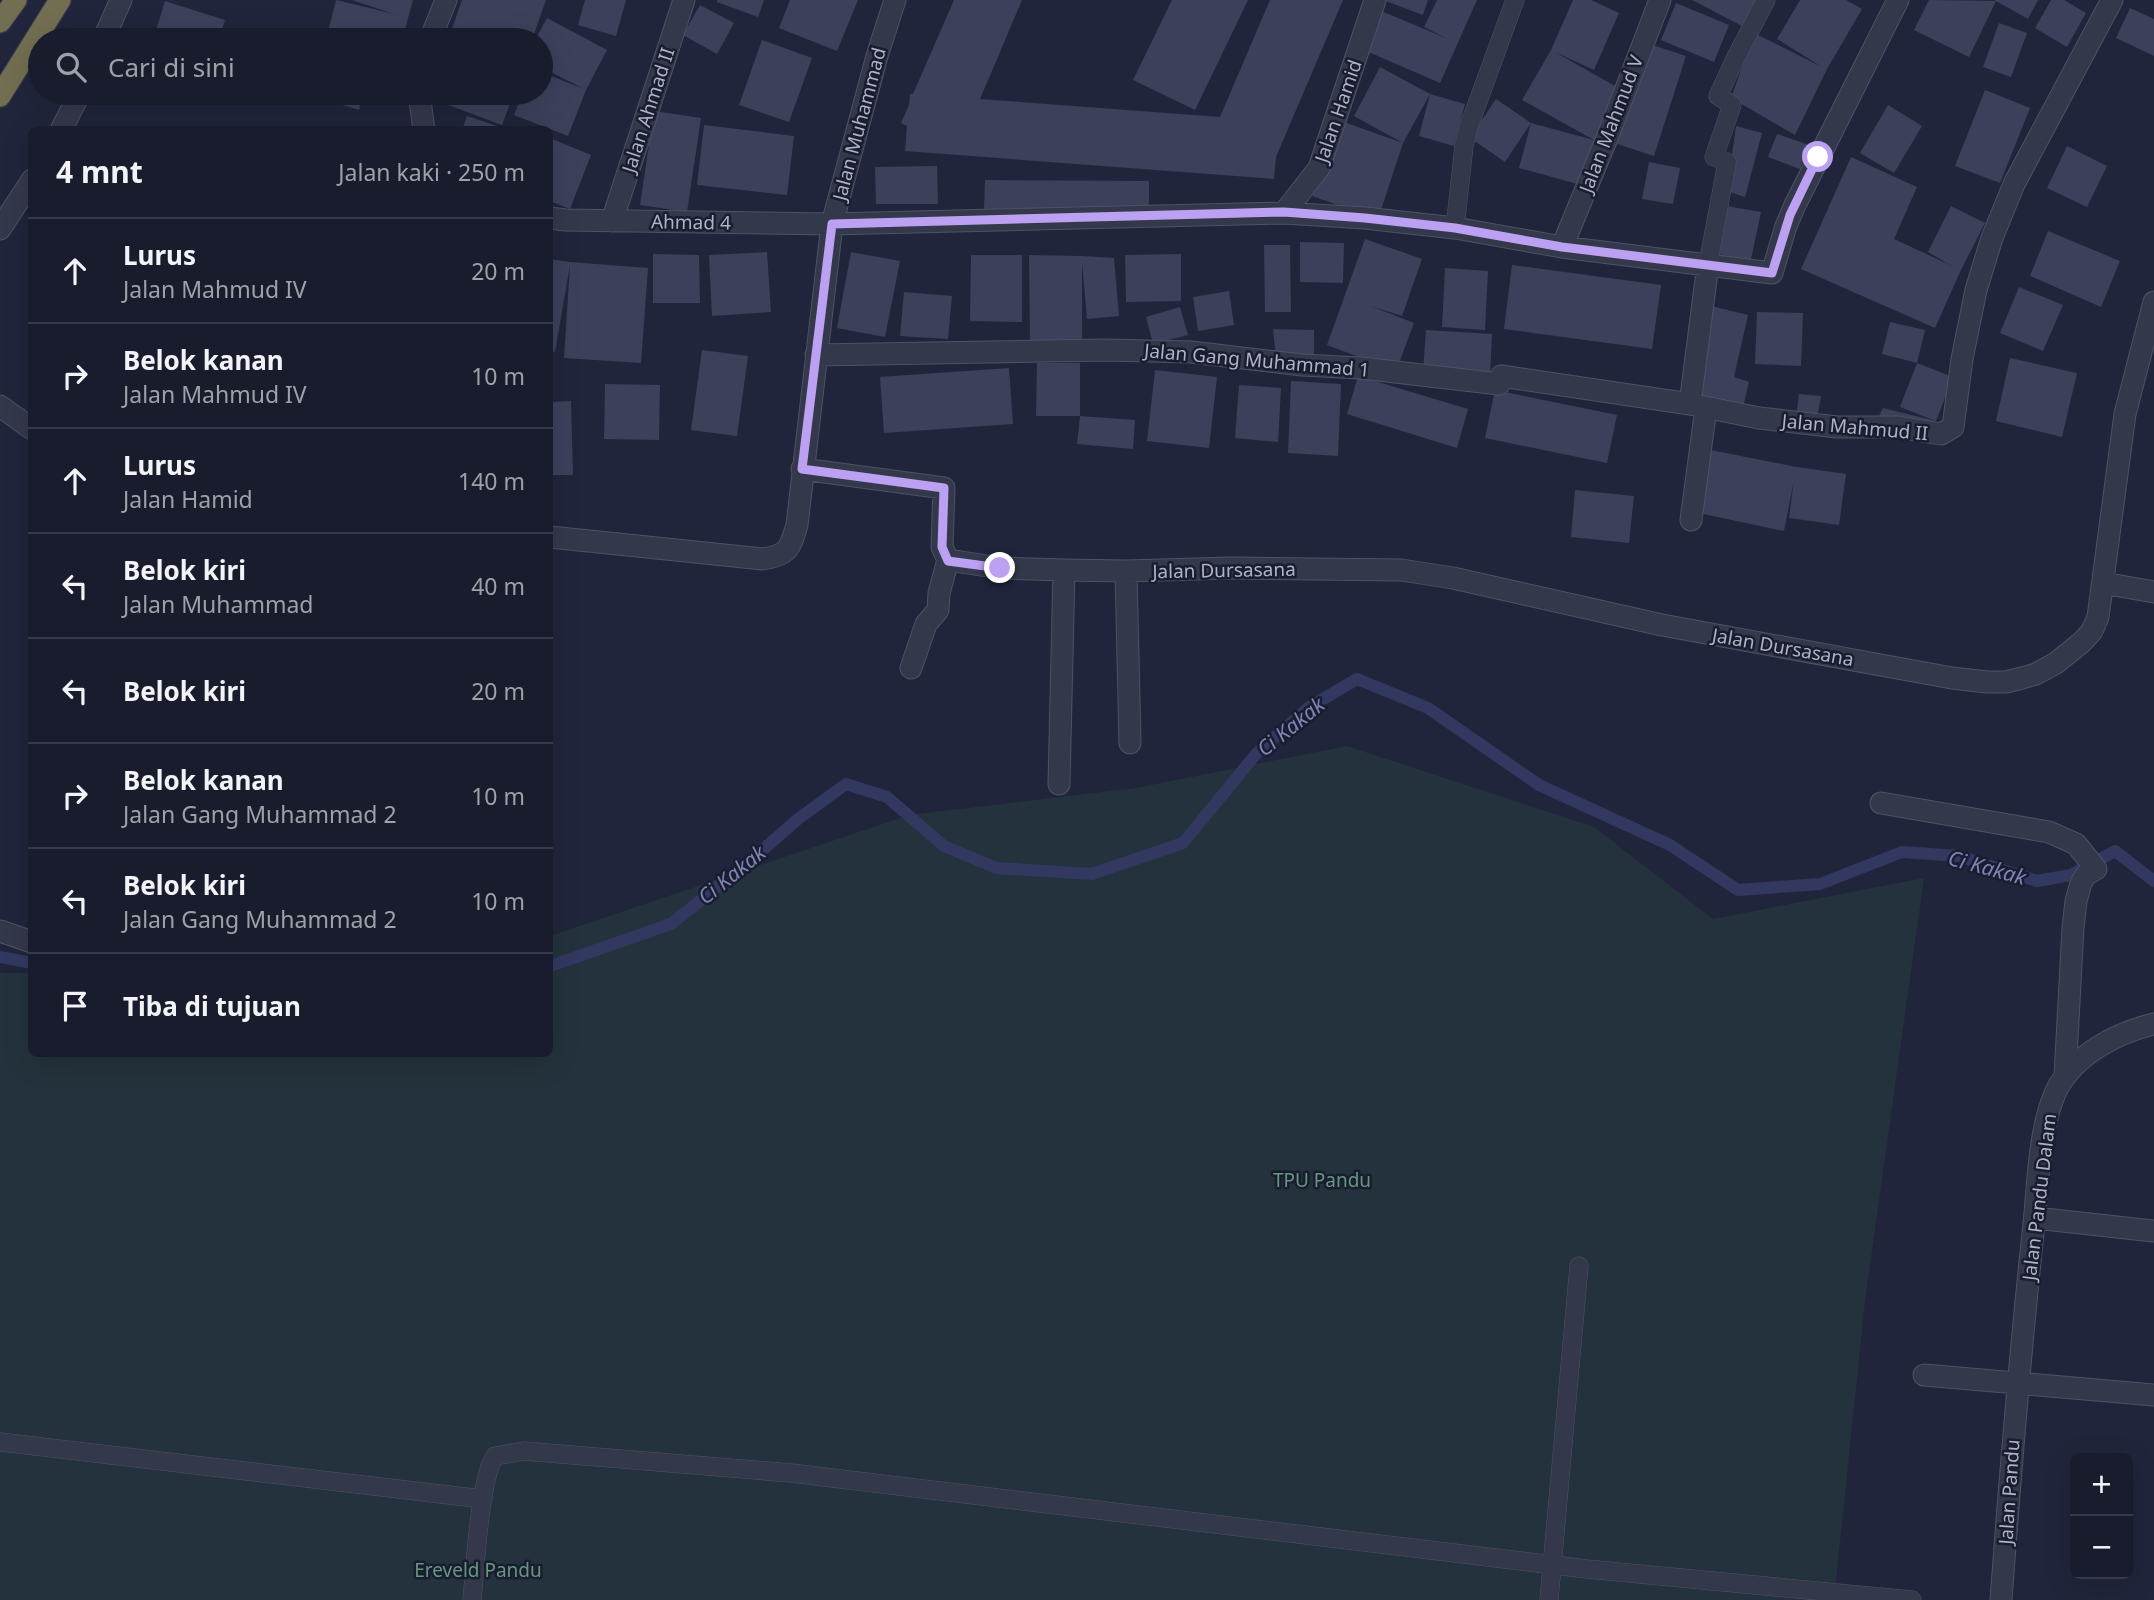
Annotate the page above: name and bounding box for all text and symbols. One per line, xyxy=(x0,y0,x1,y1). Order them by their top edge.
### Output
search box xyxy=(28,28,553,105)
street label: Jalan Ahmad II xyxy=(615,44,680,178)
street label: Jalan Muhammad xyxy=(826,45,892,205)
icon: search xyxy=(52,48,90,86)
text: Cari di sini xyxy=(108,49,235,85)
street label: Jalan Mahmud V xyxy=(1572,51,1649,198)
street label: Jalan Hamid xyxy=(1308,56,1368,168)
route start xyxy=(1802,141,1833,172)
text: 4 mnt xyxy=(56,151,143,192)
text: Jalan kaki · 250 m xyxy=(338,156,525,188)
street label: Ahmad 4 xyxy=(651,208,731,236)
text: Lurus xyxy=(123,237,196,273)
icon: ahead xyxy=(56,252,94,290)
text: 20 m xyxy=(471,255,525,287)
text: Jalan Mahmud IV xyxy=(123,273,307,305)
street label: Jalan Gang Muhammad 1 xyxy=(1141,337,1371,383)
text: Belok kanan xyxy=(123,342,284,378)
icon: right xyxy=(56,357,94,395)
text: 10 m xyxy=(471,360,525,392)
text: Jalan Mahmud IV xyxy=(123,378,307,410)
street label: Jalan Mahmud II xyxy=(1779,407,1929,446)
text: Lurus xyxy=(123,447,196,483)
icon: ahead xyxy=(56,462,94,500)
text: 140 m xyxy=(458,465,525,497)
text: Jalan Hamid xyxy=(123,483,253,515)
text: Belok kiri xyxy=(123,552,246,588)
route end xyxy=(984,552,1015,583)
street label: Jalan Dursasana xyxy=(1150,556,1296,584)
icon: left xyxy=(56,567,94,605)
text: 40 m xyxy=(471,570,525,602)
text: Jalan Muhammad xyxy=(123,588,313,620)
street label: Jalan Dursasana xyxy=(1708,621,1856,672)
icon: left xyxy=(56,672,94,710)
text: Belok kiri xyxy=(123,673,246,709)
text: 20 m xyxy=(471,675,525,707)
water label: Ci Kakak xyxy=(1251,689,1331,762)
text: Belok kanan xyxy=(123,762,284,798)
icon: right xyxy=(56,777,94,815)
text: 10 m xyxy=(471,780,525,812)
text: Jalan Gang Muhammad 2 xyxy=(123,798,397,830)
water label: Ci Kakak xyxy=(692,837,772,910)
water label: Ci Kakak xyxy=(1945,843,2031,891)
text: Belok kiri xyxy=(123,867,246,903)
icon: left xyxy=(56,882,94,920)
text: 10 m xyxy=(471,885,525,917)
text: Jalan Gang Muhammad 2 xyxy=(123,903,397,935)
icon: arrive xyxy=(56,987,94,1025)
text: Tiba di tujuan xyxy=(123,988,301,1024)
street label: Jalan Pandu Dalam xyxy=(2016,1112,2062,1284)
park label: TPU Pandu xyxy=(1273,1167,1371,1193)
street label: Jalan Pandu xyxy=(1992,1439,2026,1547)
map controls xyxy=(2070,1453,2133,1579)
button: + xyxy=(2070,1453,2133,1516)
button: − xyxy=(2070,1516,2133,1579)
park label: Ereveld Pandu xyxy=(414,1557,542,1583)

